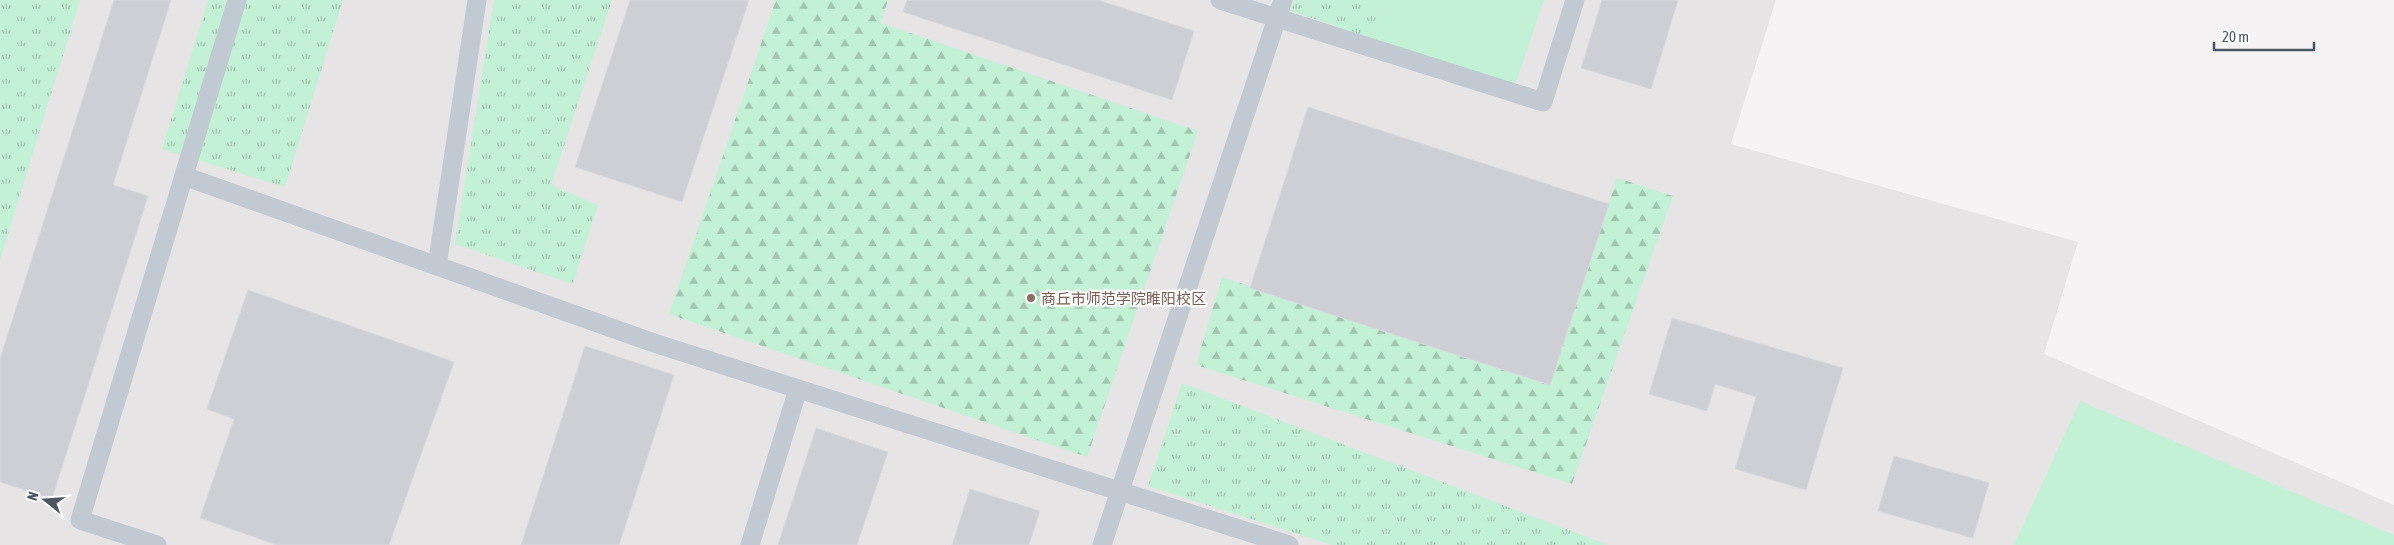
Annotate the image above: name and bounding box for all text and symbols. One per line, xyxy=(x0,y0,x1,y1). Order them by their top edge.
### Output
scale bar xyxy=(2214,20,2314,52)
text: 20 m xyxy=(2222,28,2249,45)
place label: 商丘市师范学院睢阳校区 xyxy=(1041,290,1206,307)
marker: 商丘市师范学院睢阳校区 xyxy=(1025,292,1037,304)
north arrow xyxy=(20,475,70,525)
text: N xyxy=(24,490,41,502)

